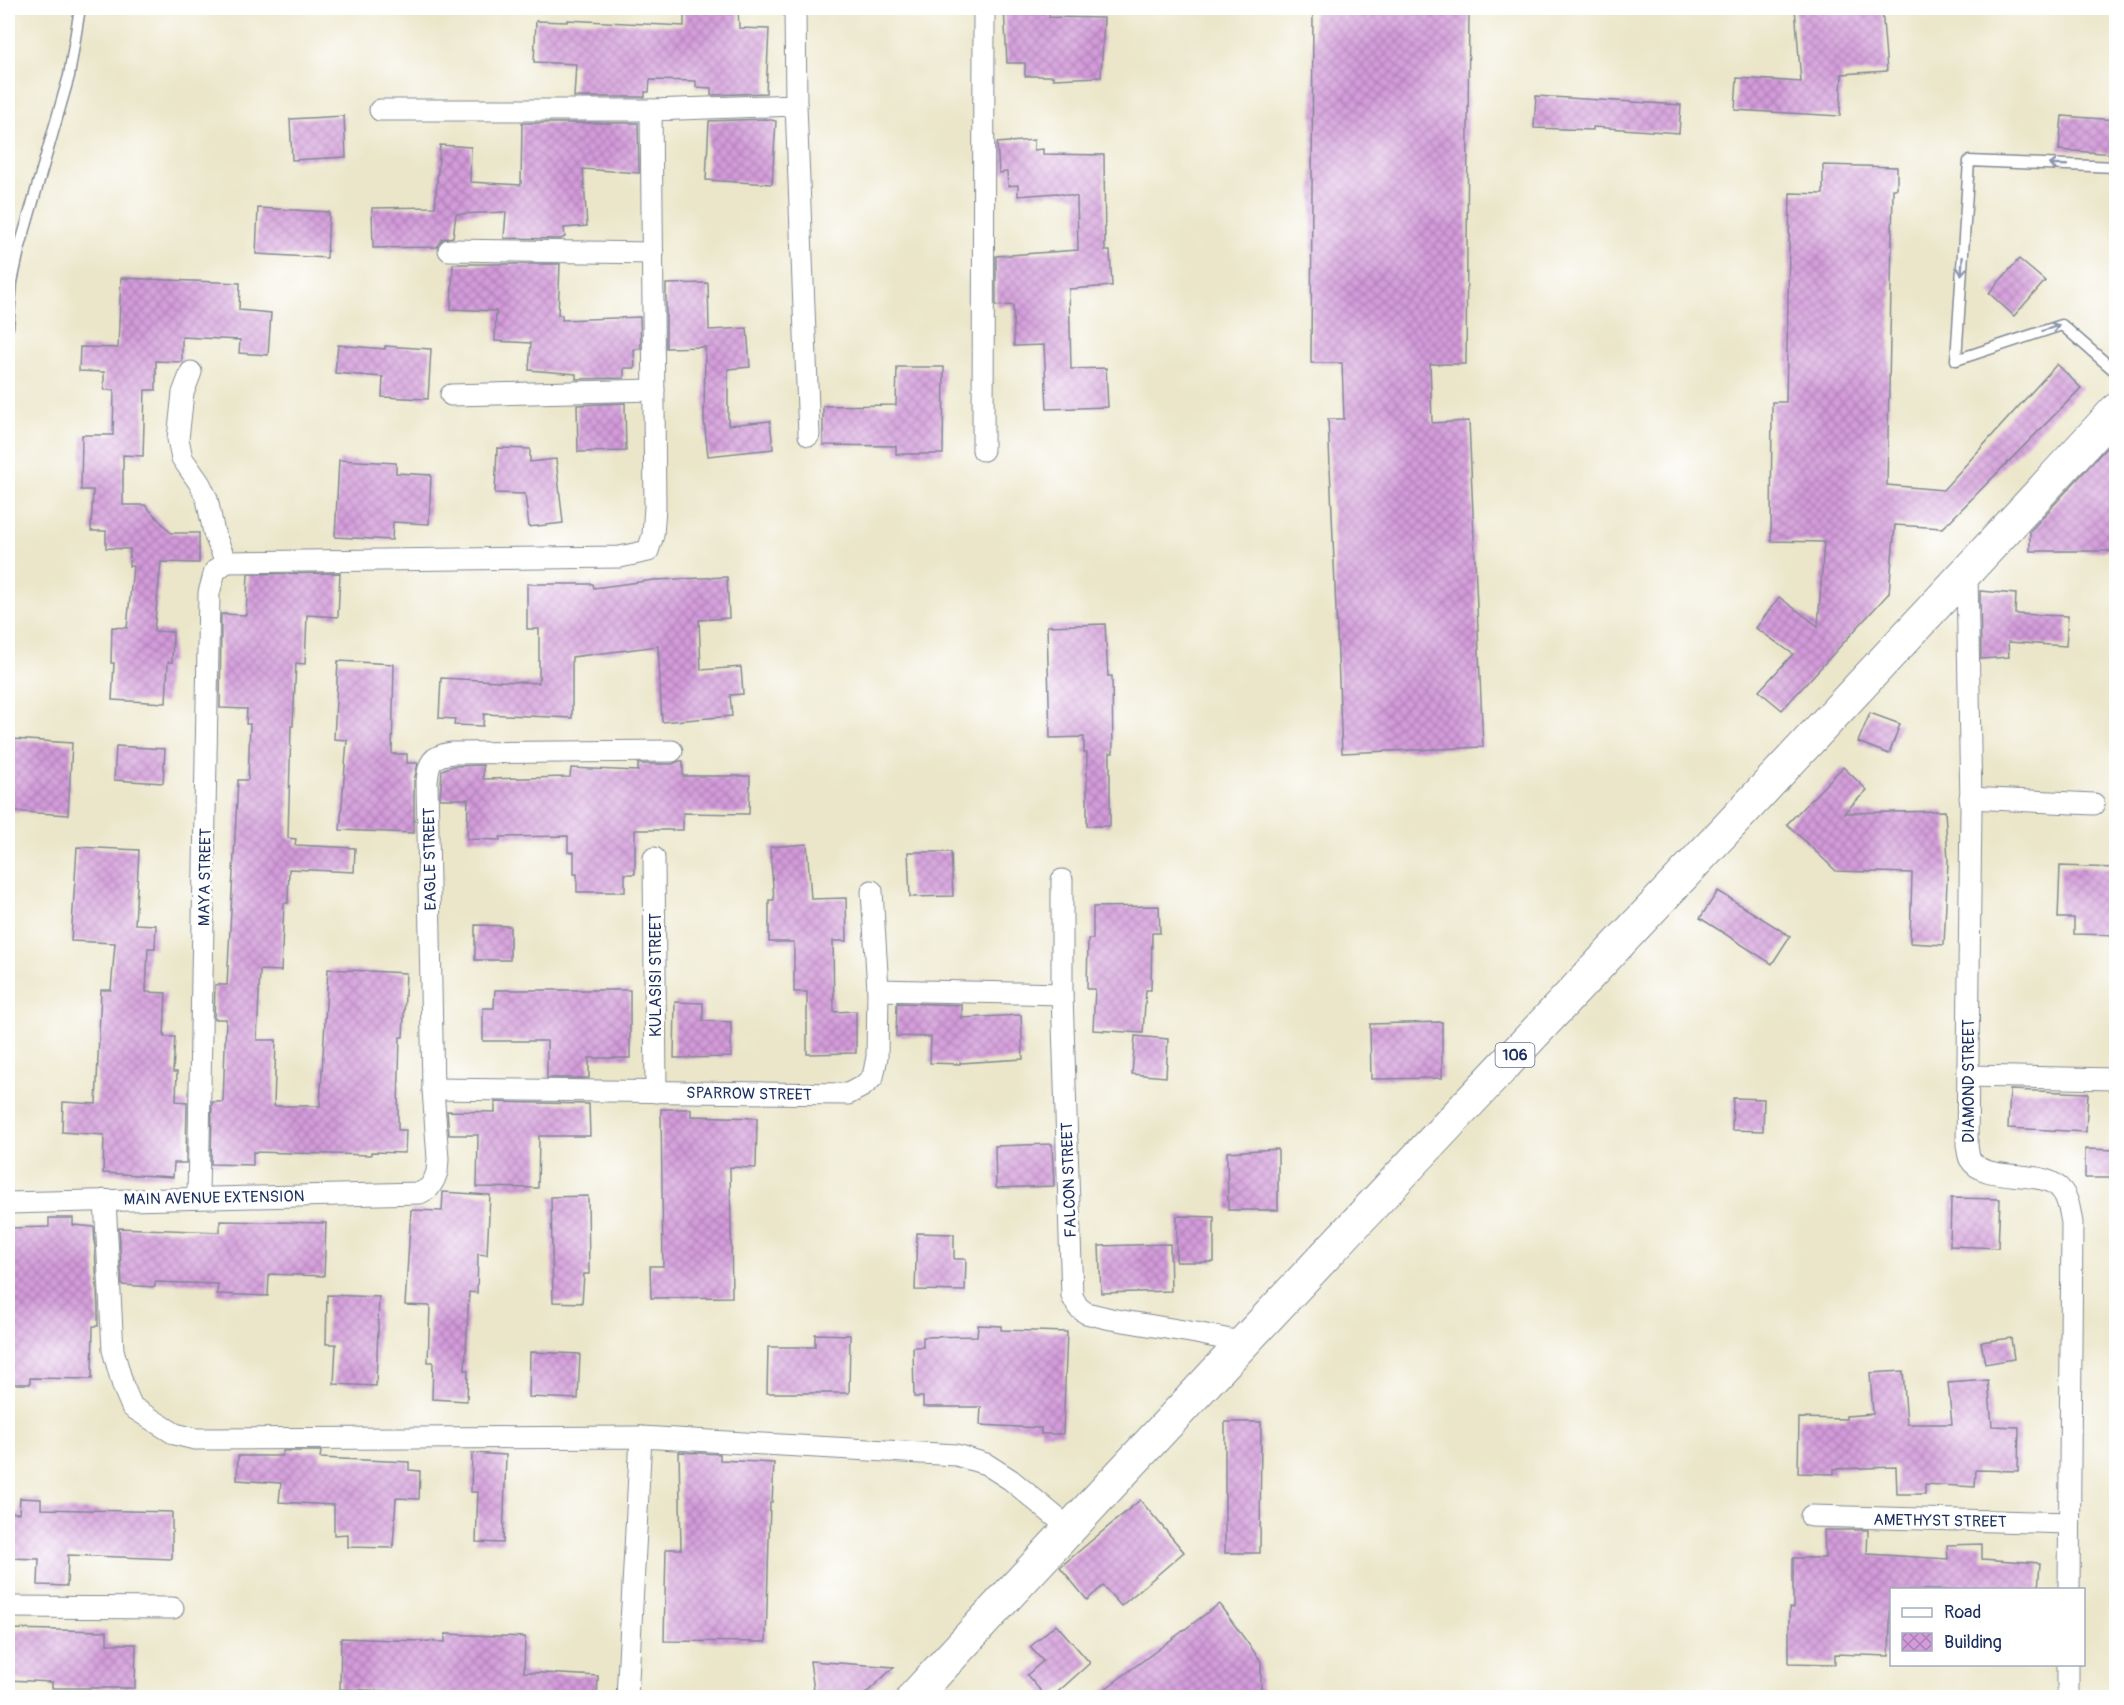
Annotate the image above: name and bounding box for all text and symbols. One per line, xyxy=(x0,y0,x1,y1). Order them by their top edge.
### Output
one-way arrow xyxy=(2049,159,2069,170)
one-way arrow xyxy=(1956,256,1967,276)
one-way arrow xyxy=(2041,322,2060,333)
street label: EAGLE STREET xyxy=(419,807,441,911)
street label: MAYA STREET xyxy=(194,828,216,926)
street label: KULASISI STREET xyxy=(646,913,666,1037)
street label: DIAMOND STREET xyxy=(1959,1019,1979,1143)
road number: 106 xyxy=(1496,1043,1534,1067)
street label: SPARROW STREET xyxy=(686,1083,812,1105)
street label: FALCON STREET xyxy=(1057,1122,1081,1238)
street label: MAIN AVENUE EXTENSION xyxy=(123,1186,305,1210)
street label: AMETHYST STREET xyxy=(1873,1510,2007,1532)
legend xyxy=(1890,1588,2085,1666)
text: Road xyxy=(1944,1601,1981,1624)
text: Building xyxy=(1944,1631,2002,1654)

